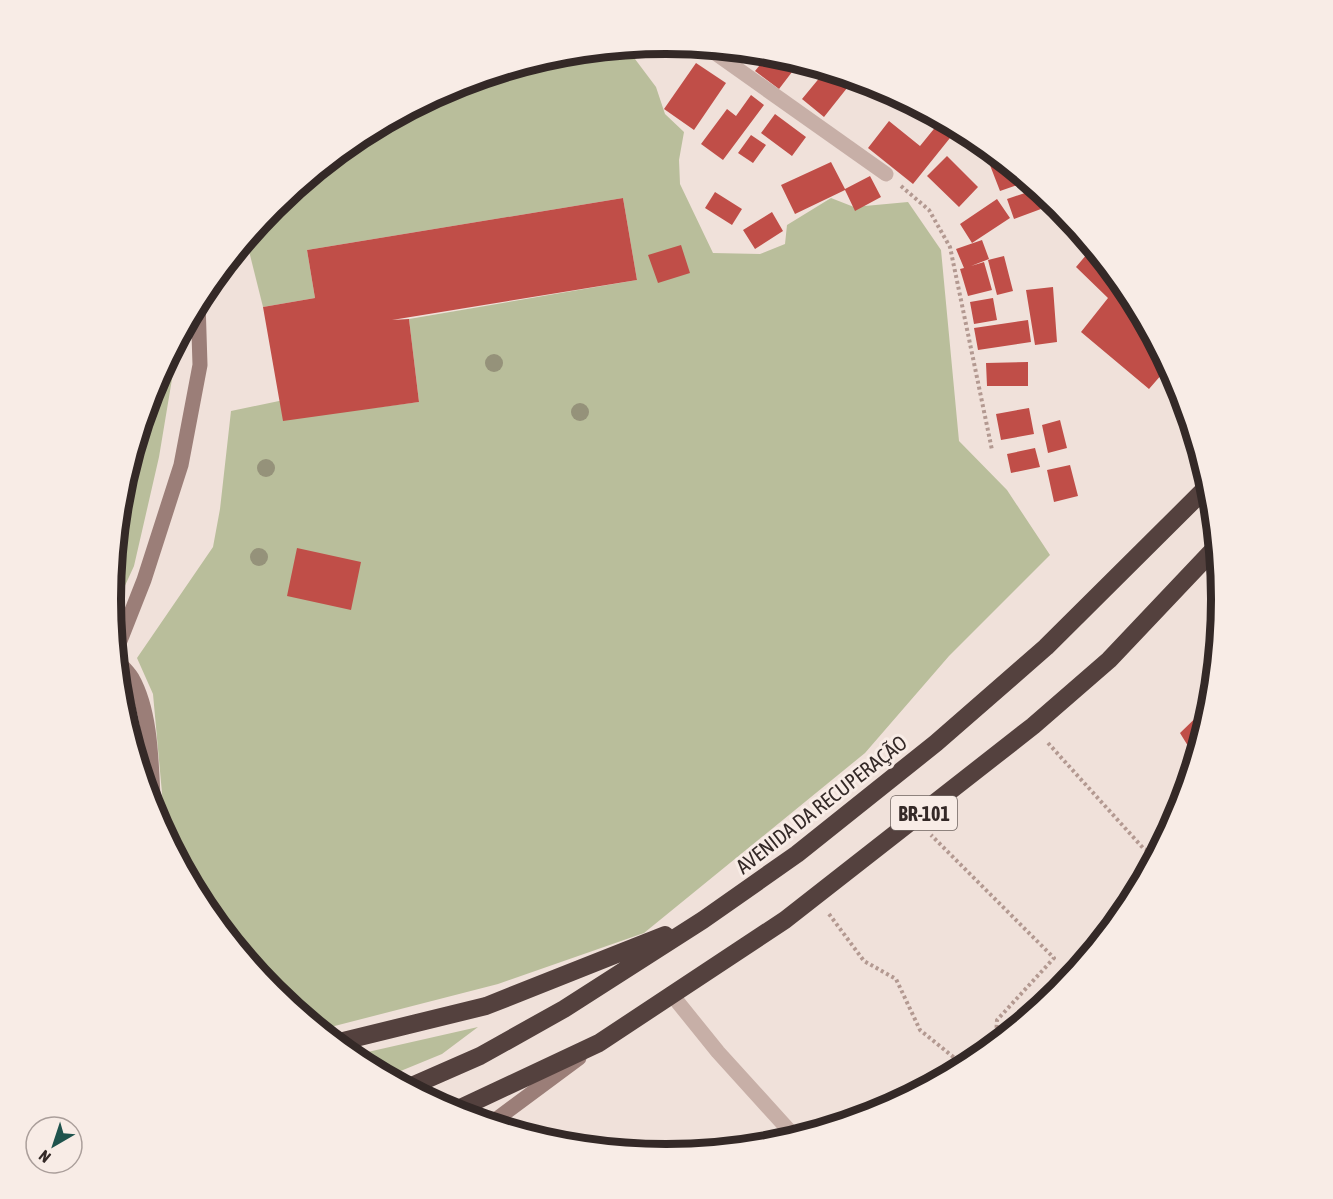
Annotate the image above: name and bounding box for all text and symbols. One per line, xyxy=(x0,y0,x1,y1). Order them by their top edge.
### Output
street label: AVENIDA DA RECUPERAÇÃO xyxy=(731,730,911,878)
road number: BR-101 xyxy=(891,796,957,830)
north arrow xyxy=(24,1115,84,1175)
text: N xyxy=(35,1147,54,1167)

